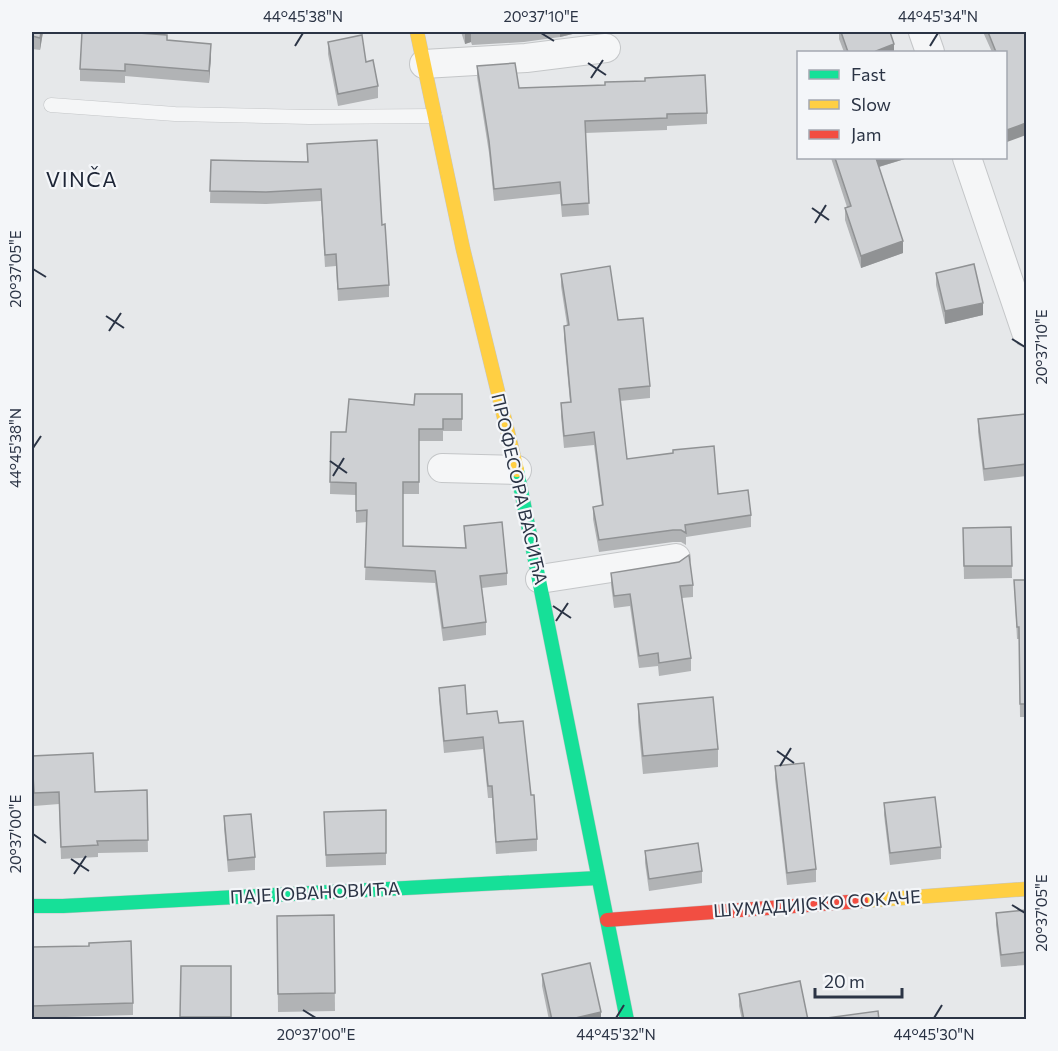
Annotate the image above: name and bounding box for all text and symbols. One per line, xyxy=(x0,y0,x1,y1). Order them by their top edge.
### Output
text: 44°45'38"N xyxy=(263,7,343,25)
text: 20°37'10"E xyxy=(503,7,579,25)
text: 44°45'34"N xyxy=(898,7,978,25)
legend xyxy=(797,51,1007,159)
text: Fast xyxy=(851,63,886,85)
text: Slow xyxy=(851,93,891,115)
text: Jam xyxy=(851,123,881,145)
district label: VINČA xyxy=(46,166,118,191)
text: 20°37'05"E xyxy=(6,230,24,308)
text: 20°37'10"E xyxy=(1032,309,1050,385)
street label: ПРОФЕСОРА ВАСИЋА xyxy=(487,391,553,587)
text: 44°45'38"N xyxy=(6,408,24,488)
text: 20°37'00"E xyxy=(6,795,24,873)
text: 20°37'05"E xyxy=(1032,874,1050,952)
street label: ПАЈЕ ЈОВАНОВИЋА xyxy=(229,877,401,907)
street label: ШУМАДИЈСКО СОКАЧЕ xyxy=(712,885,921,921)
scale bar xyxy=(815,961,902,999)
text: 20 m xyxy=(824,970,865,992)
text: 20°37'00"E xyxy=(277,1025,355,1043)
text: 44°45'32"N xyxy=(576,1025,656,1043)
text: 44°45'30"N xyxy=(894,1025,974,1043)

